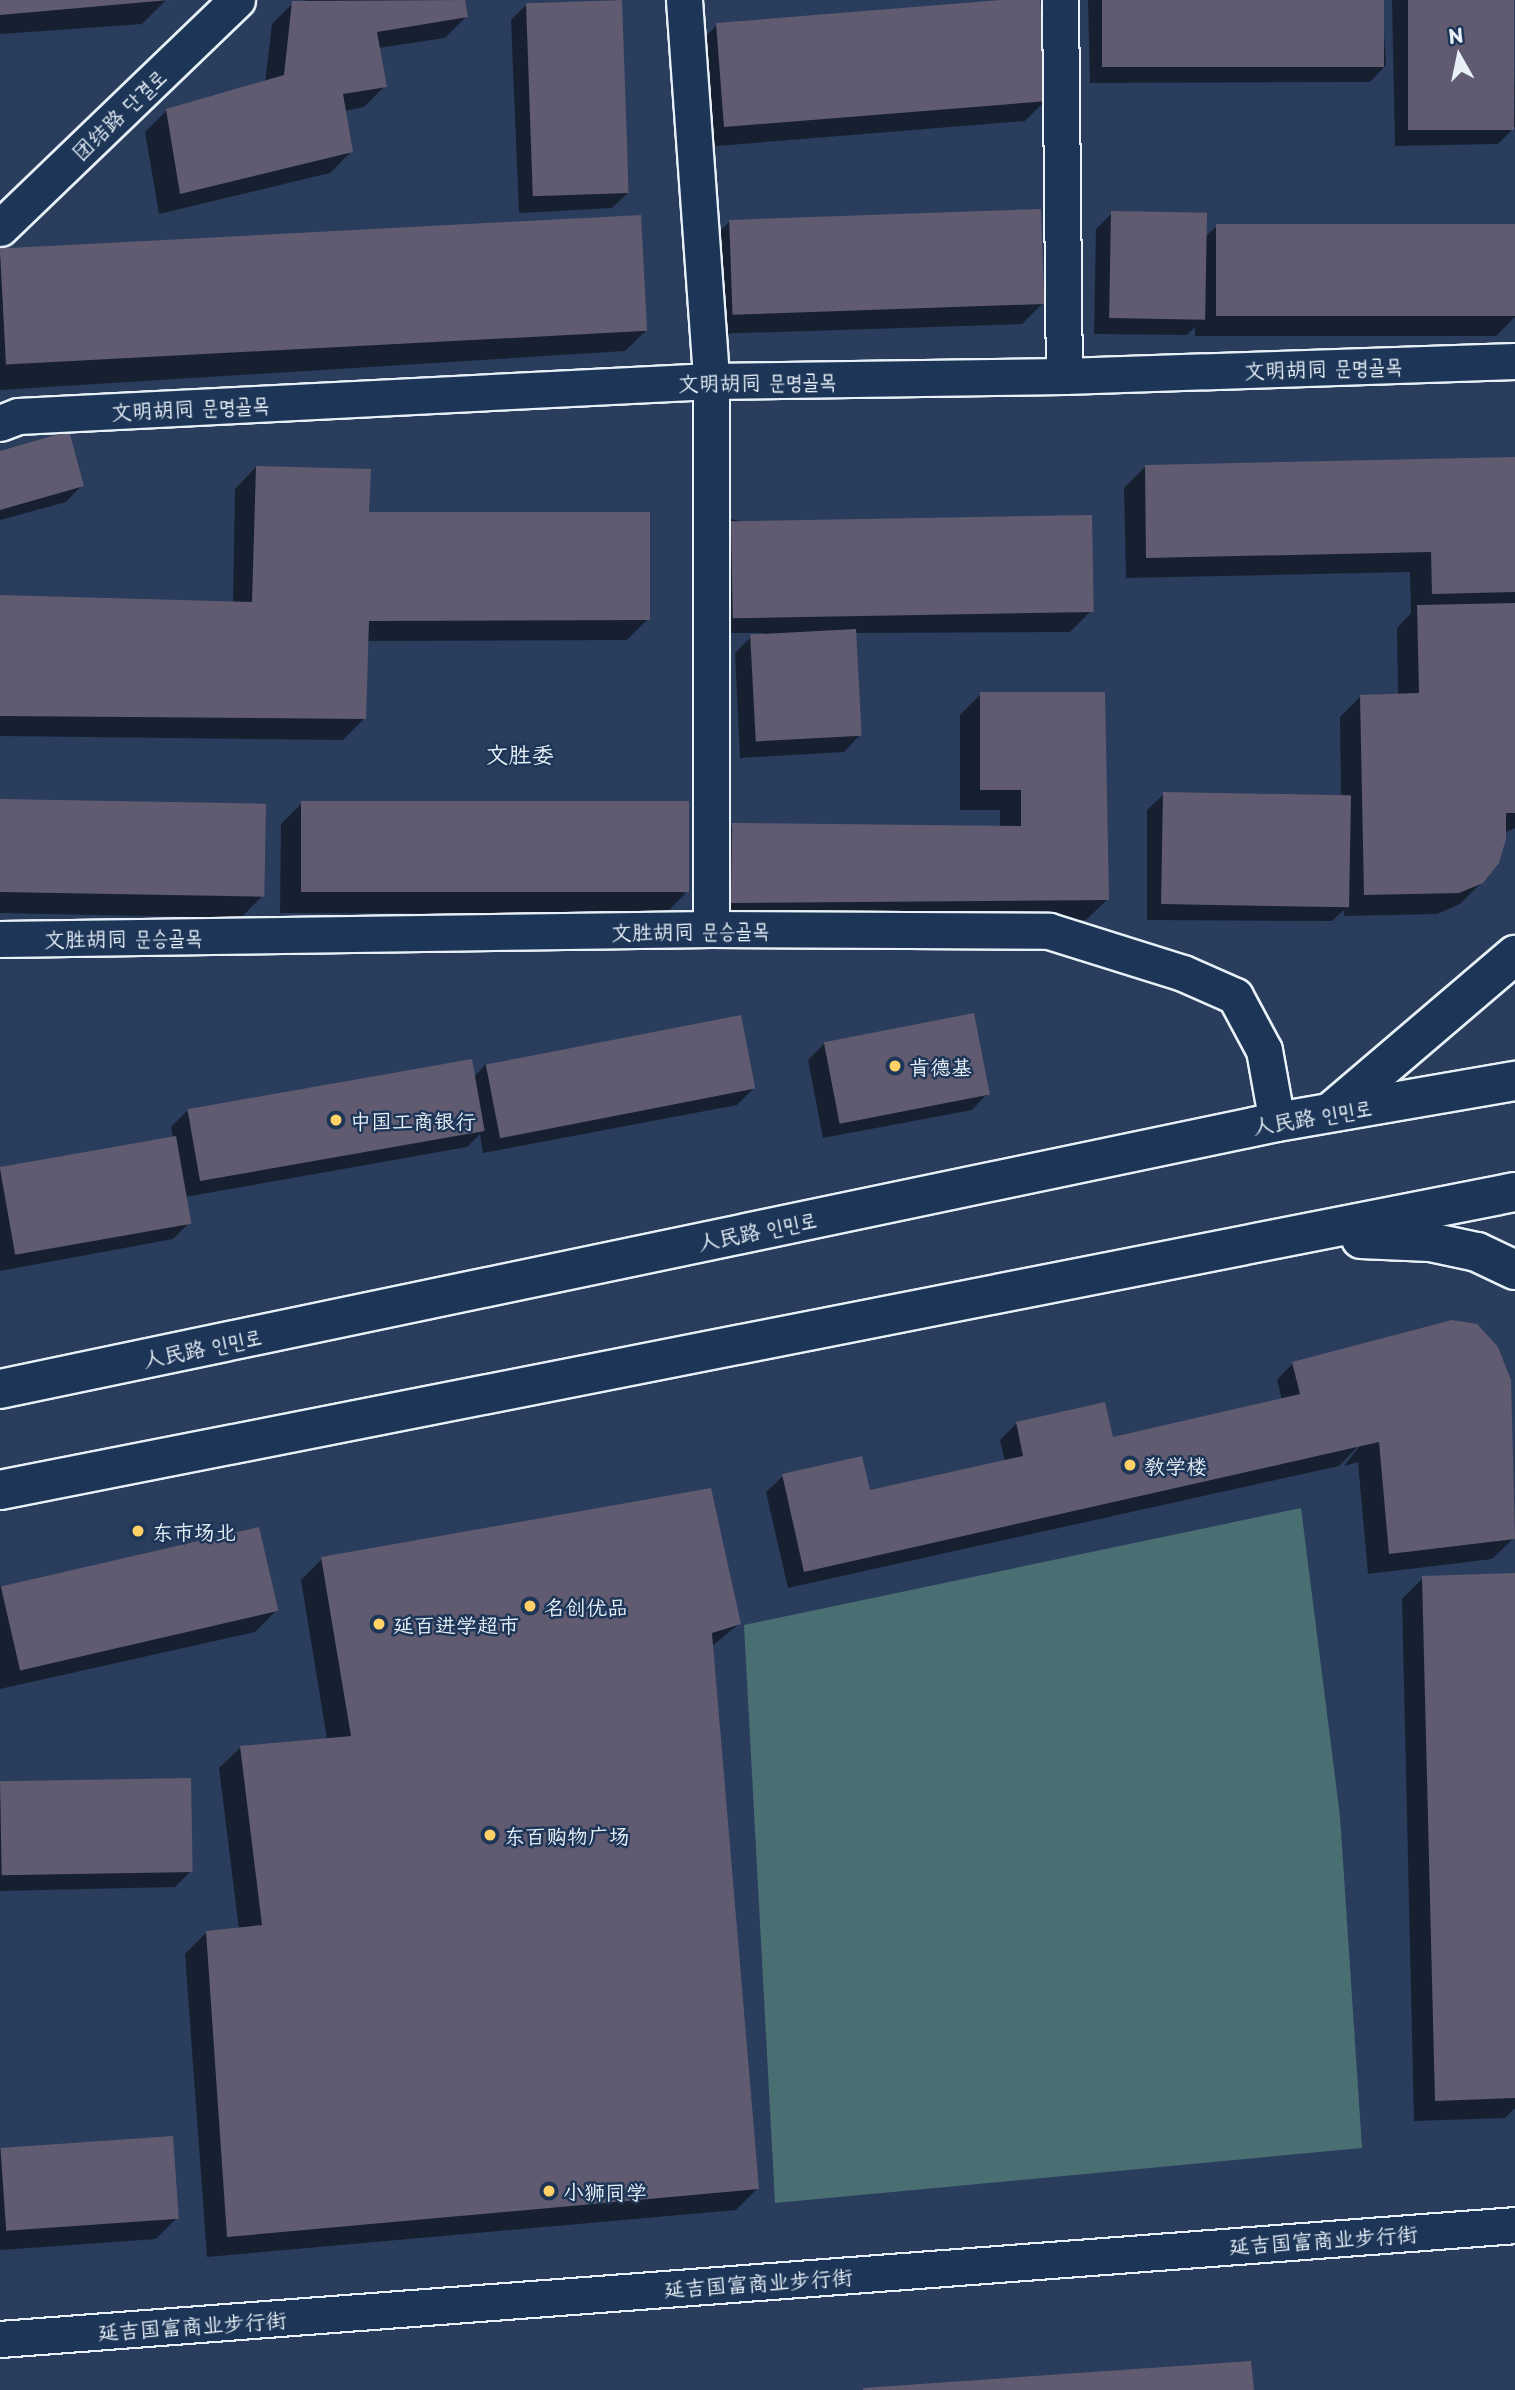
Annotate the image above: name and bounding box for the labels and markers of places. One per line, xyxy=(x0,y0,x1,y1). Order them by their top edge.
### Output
place label: 肯德基 xyxy=(909,1053,972,1079)
marker: 肯德基 xyxy=(887,1058,903,1074)
place label: 中国工商银行 xyxy=(350,1107,476,1133)
marker: 中国工商银行 xyxy=(328,1112,344,1128)
place label: 教学楼 xyxy=(1144,1452,1207,1478)
marker: 教学楼 xyxy=(1122,1457,1138,1473)
place label: 东市场北 xyxy=(152,1518,236,1544)
marker: 东市场北 xyxy=(130,1523,146,1539)
place label: 名创优品 xyxy=(544,1593,628,1619)
marker: 名创优品 xyxy=(522,1598,538,1614)
place label: 延百进学超市 xyxy=(393,1611,519,1637)
marker: 延百进学超市 xyxy=(371,1616,387,1632)
place label: 东百购物广场 xyxy=(504,1822,630,1848)
marker: 东百购物广场 xyxy=(482,1827,498,1843)
place label: 小狮同学 xyxy=(563,2178,647,2204)
marker: 小狮同学 xyxy=(541,2183,557,2199)

